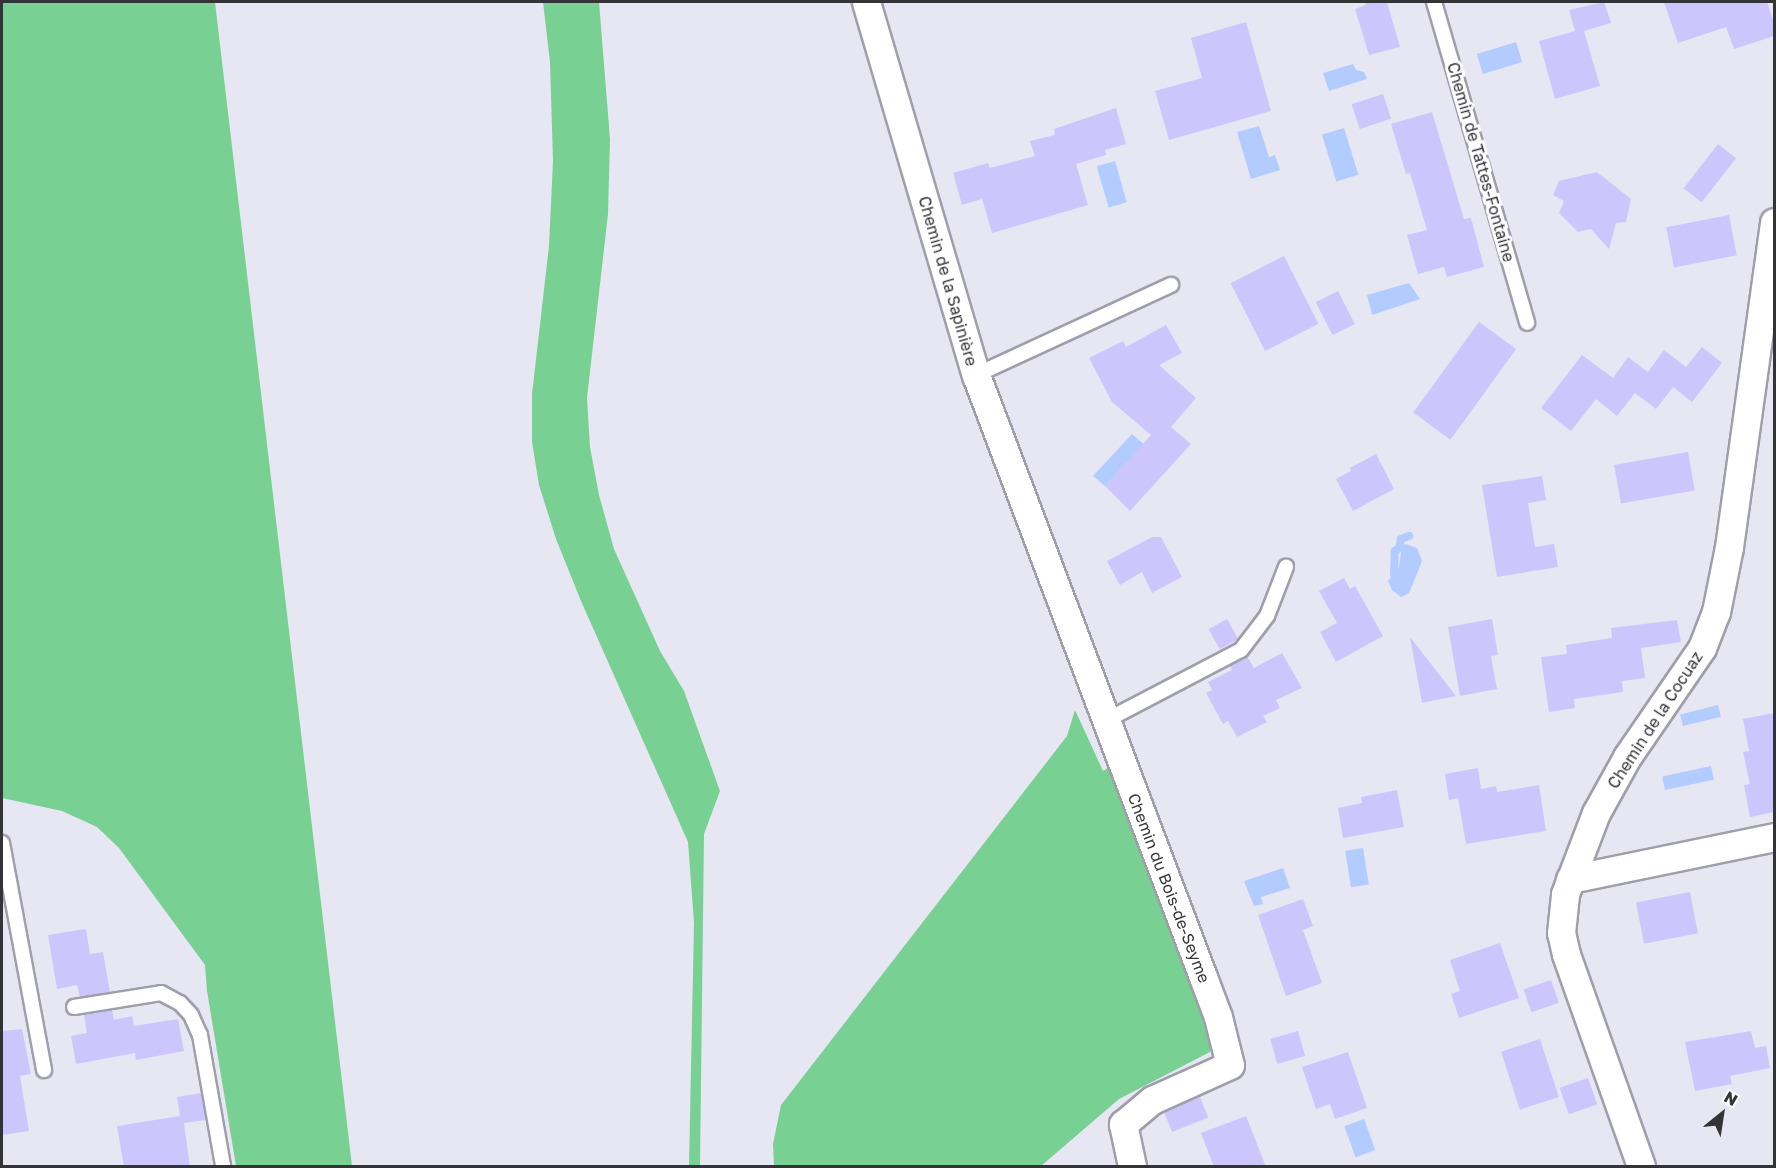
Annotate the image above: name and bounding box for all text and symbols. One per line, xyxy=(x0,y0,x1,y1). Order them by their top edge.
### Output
street label: Chemin de Tattes-Fontaine xyxy=(1443,60,1519,264)
street label: Chemin de la Sapinière xyxy=(915,194,981,368)
street label: Chemin de la Cocuaz xyxy=(1603,648,1707,792)
street label: Chemin du Bois-de-Seyme xyxy=(1124,790,1214,986)
north arrow xyxy=(1692,1084,1752,1144)
text: N xyxy=(1721,1087,1741,1110)

